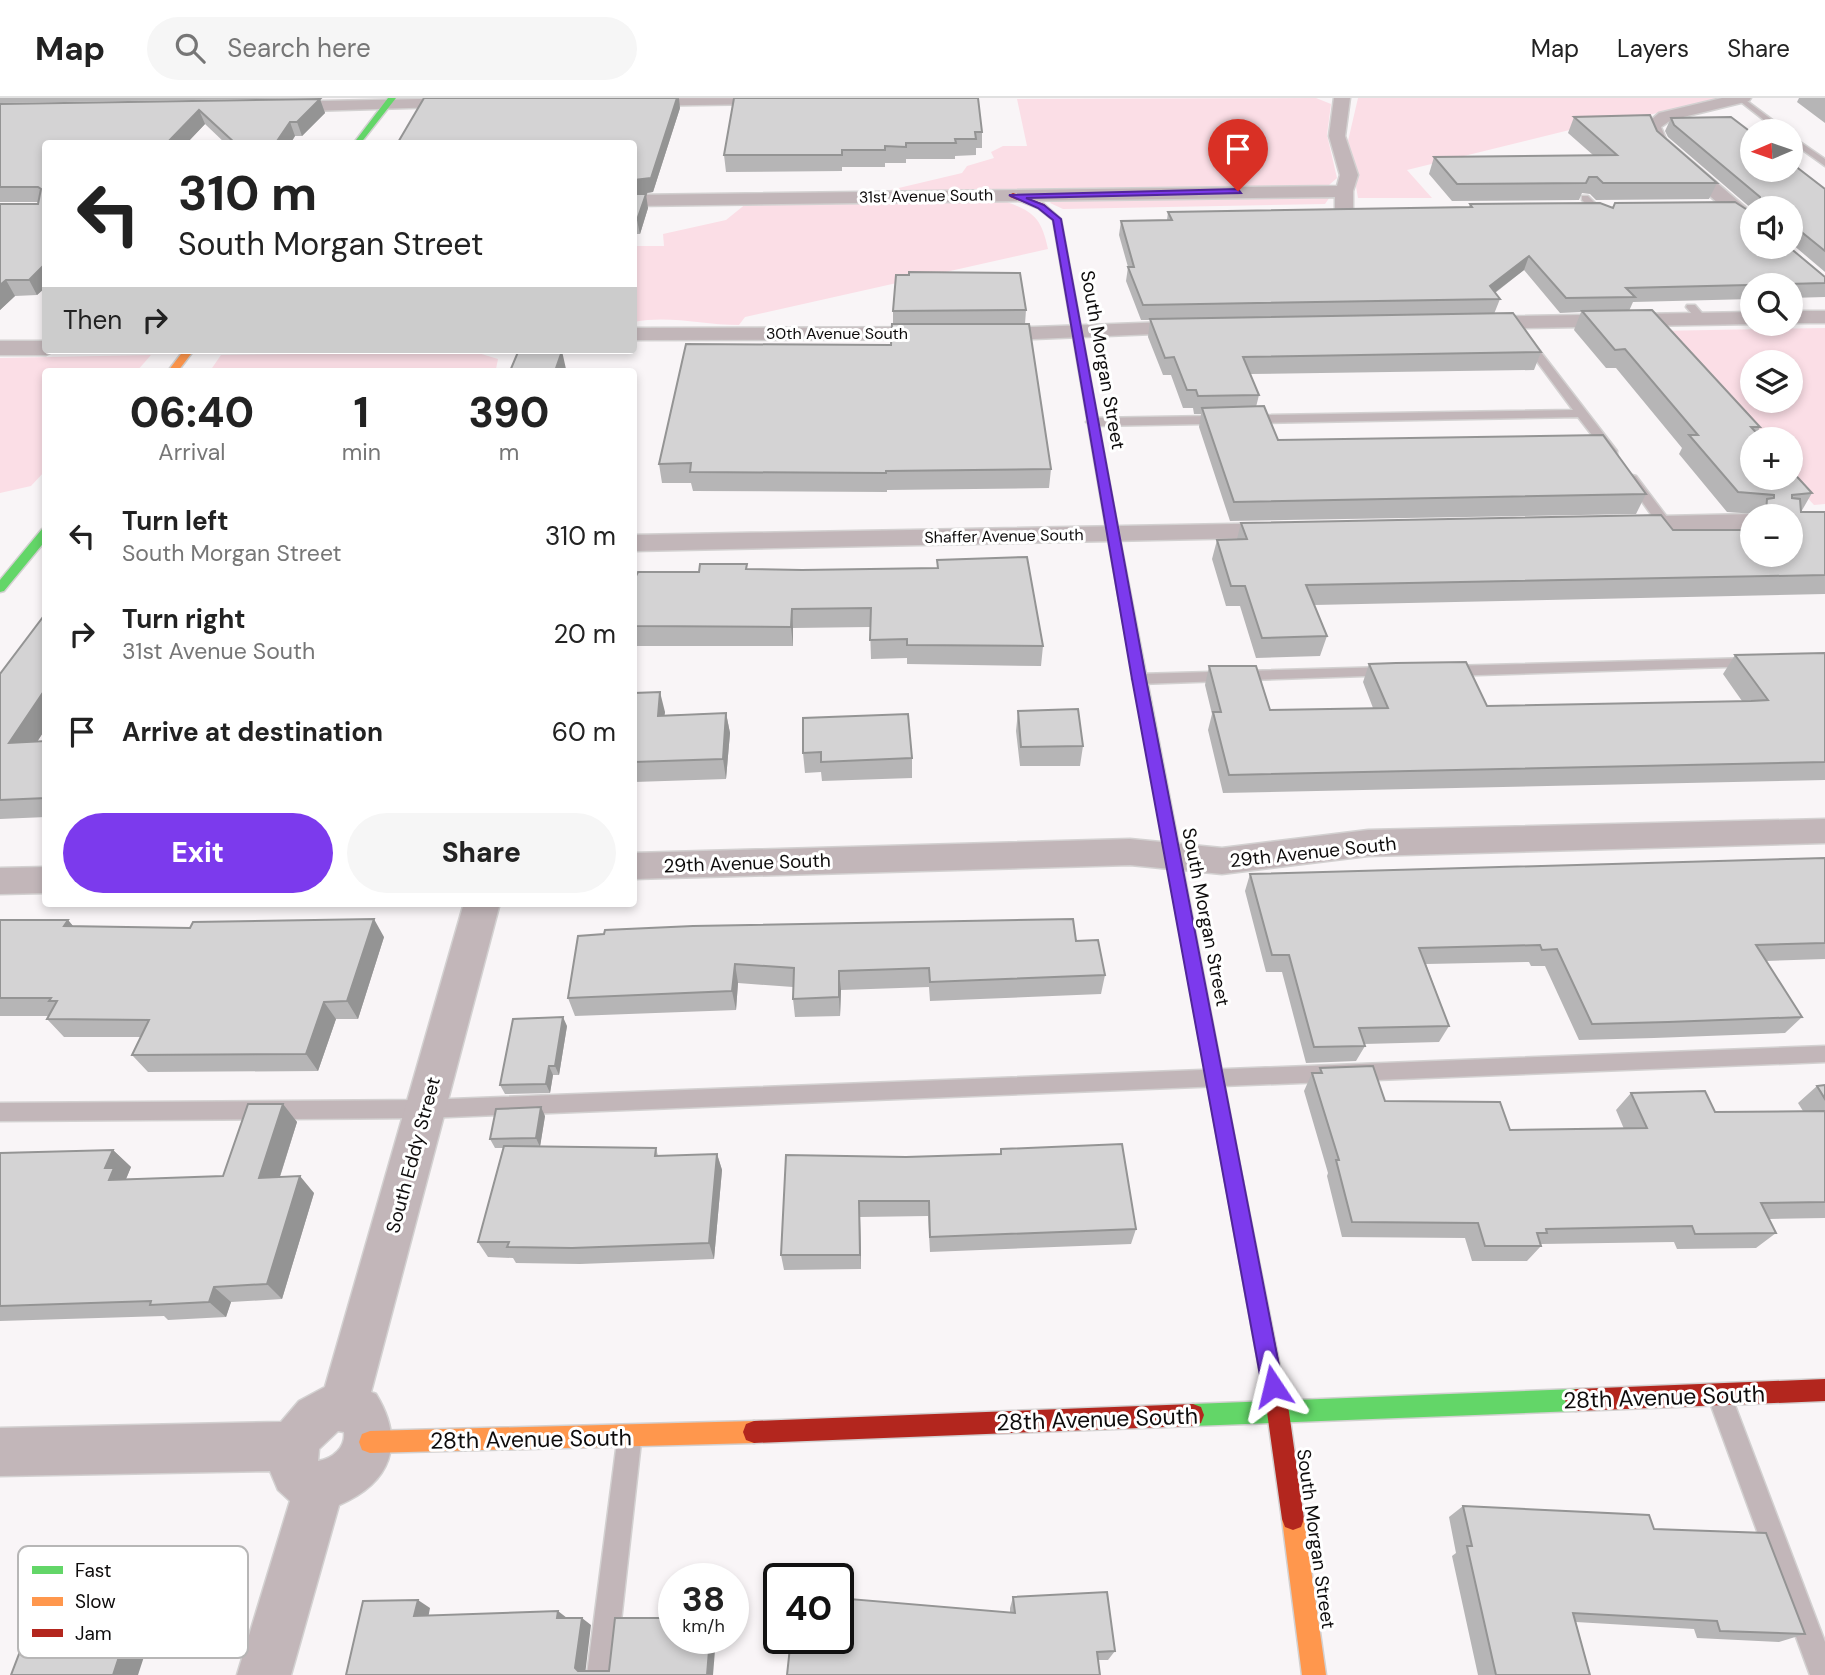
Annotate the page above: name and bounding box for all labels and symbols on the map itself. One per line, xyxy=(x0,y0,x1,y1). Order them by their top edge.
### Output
pin xyxy=(1208,119,1268,191)
north arrow xyxy=(1740,119,1802,182)
street label: 31st Avenue South xyxy=(859,184,993,208)
street label: South Morgan Street xyxy=(1075,269,1131,451)
street label: 30th Avenue South xyxy=(766,323,908,344)
street label: Shaffer Avenue South xyxy=(924,524,1084,548)
street label: South Morgan Street xyxy=(1176,826,1236,1008)
street label: 29th Avenue South xyxy=(1229,831,1397,873)
street label: 29th Avenue South xyxy=(663,848,831,878)
street label: South Eddy Street xyxy=(380,1074,446,1236)
position arrow xyxy=(1236,1349,1310,1423)
street label: 28th Avenue South xyxy=(1563,1378,1765,1416)
street label: 28th Avenue South xyxy=(996,1400,1198,1438)
street label: 28th Avenue South xyxy=(430,1422,632,1456)
street label: South Morgan Street xyxy=(1291,1447,1341,1631)
legend xyxy=(18,1546,248,1658)
text: Fast xyxy=(75,1558,111,1583)
speed limit sign: 40 xyxy=(763,1563,854,1654)
text: Slow xyxy=(75,1589,116,1614)
text: Jam xyxy=(75,1621,112,1646)

